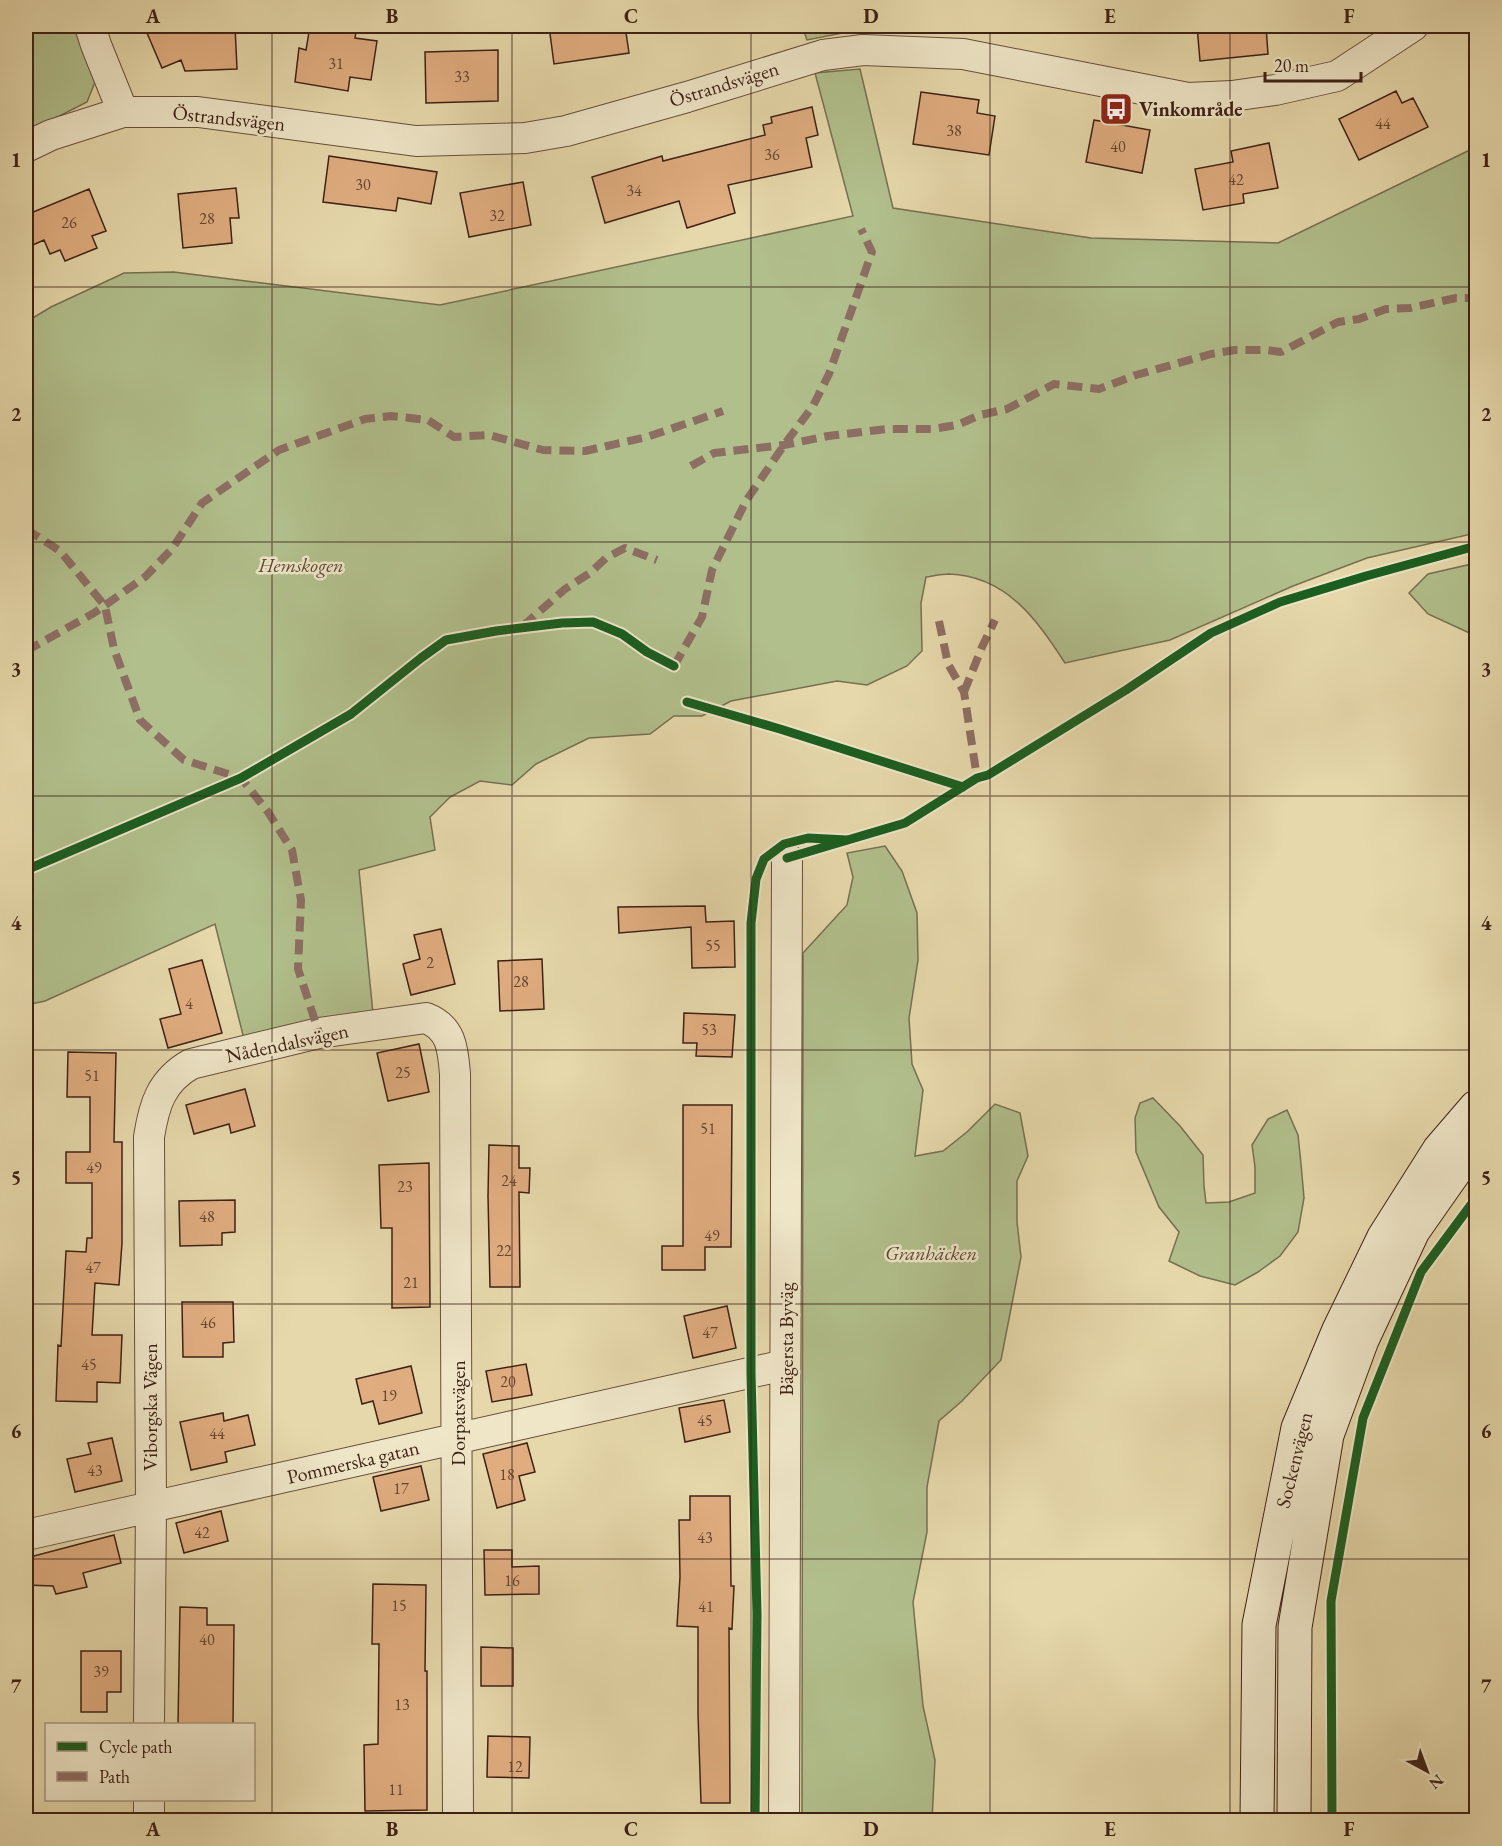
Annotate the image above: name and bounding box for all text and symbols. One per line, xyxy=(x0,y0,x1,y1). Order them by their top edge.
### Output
text: A xyxy=(145,3,161,29)
text: B xyxy=(386,3,398,29)
text: C xyxy=(624,3,638,29)
text: D xyxy=(863,3,879,29)
text: E xyxy=(1104,3,1116,29)
text: F xyxy=(1344,3,1355,29)
scale bar xyxy=(1265,45,1361,83)
house number: 31 xyxy=(328,53,344,74)
text: 20 m xyxy=(1274,54,1309,77)
street label: Östrandsvägen xyxy=(666,55,782,113)
house number: 33 xyxy=(454,66,470,87)
bus stop icon: Vinkområde xyxy=(1098,91,1134,127)
place label: Vinkområde xyxy=(1139,96,1243,122)
street label: Östrandsvägen xyxy=(171,99,287,137)
house number: 44 xyxy=(1375,113,1391,134)
house number: 38 xyxy=(946,120,962,141)
house number: 40 xyxy=(1110,136,1126,157)
house number: 36 xyxy=(764,144,780,165)
text: 1 xyxy=(11,147,21,173)
text: 1 xyxy=(1481,147,1491,173)
house number: 42 xyxy=(1228,169,1244,190)
house number: 30 xyxy=(355,174,371,195)
house number: 34 xyxy=(626,180,642,201)
house number: 32 xyxy=(489,205,505,226)
house number: 28 xyxy=(199,208,215,229)
house number: 26 xyxy=(61,212,77,233)
text: 2 xyxy=(11,401,22,427)
text: 2 xyxy=(1481,401,1492,427)
park label: Hemskogen xyxy=(257,552,344,578)
text: 3 xyxy=(11,656,21,682)
text: 3 xyxy=(1481,656,1491,682)
text: 4 xyxy=(11,910,22,936)
text: 4 xyxy=(1481,910,1492,936)
house number: 55 xyxy=(705,935,721,956)
house number: 2 xyxy=(426,952,434,973)
house number: 28 xyxy=(513,971,529,992)
house number: 4 xyxy=(185,993,193,1014)
street label: Nådendalsvägen xyxy=(223,1017,351,1069)
house number: 53 xyxy=(701,1019,717,1040)
house number: 25 xyxy=(395,1062,411,1083)
house number: 51 xyxy=(84,1065,100,1086)
house number: 51 xyxy=(700,1118,716,1139)
house number: 49 xyxy=(86,1157,102,1178)
text: 5 xyxy=(11,1164,21,1190)
text: 5 xyxy=(1481,1164,1491,1190)
house number: 24 xyxy=(501,1170,517,1191)
house number: 23 xyxy=(397,1176,413,1197)
house number: 48 xyxy=(199,1206,215,1227)
house number: 49 xyxy=(704,1225,720,1246)
house number: 22 xyxy=(496,1240,512,1261)
park label: Granhäcken xyxy=(885,1240,977,1266)
house number: 47 xyxy=(85,1257,101,1278)
house number: 21 xyxy=(403,1272,419,1293)
street label: Bägersta Byväg xyxy=(773,1282,799,1396)
house number: 46 xyxy=(200,1312,216,1333)
house number: 47 xyxy=(702,1322,718,1343)
street label: Viborgska Vägen xyxy=(137,1343,163,1471)
house number: 45 xyxy=(81,1354,97,1375)
street label: Dorpatsvägen xyxy=(445,1360,471,1466)
house number: 20 xyxy=(500,1371,516,1392)
house number: 19 xyxy=(381,1385,397,1406)
street label: Sockenvägen xyxy=(1270,1409,1319,1511)
house number: 45 xyxy=(697,1410,713,1431)
text: 6 xyxy=(11,1418,22,1444)
text: 6 xyxy=(1481,1418,1492,1444)
house number: 44 xyxy=(209,1423,225,1444)
street label: Pommerska gatan xyxy=(284,1434,422,1490)
house number: 43 xyxy=(87,1460,103,1481)
house number: 18 xyxy=(499,1464,515,1485)
house number: 17 xyxy=(393,1478,409,1499)
house number: 42 xyxy=(194,1522,210,1543)
house number: 43 xyxy=(697,1527,713,1548)
house number: 16 xyxy=(504,1570,520,1591)
house number: 15 xyxy=(391,1595,407,1616)
house number: 41 xyxy=(698,1596,714,1617)
house number: 40 xyxy=(199,1629,215,1650)
house number: 39 xyxy=(93,1661,109,1682)
text: 7 xyxy=(11,1673,22,1699)
text: 7 xyxy=(1481,1673,1492,1699)
house number: 13 xyxy=(394,1694,410,1715)
legend xyxy=(45,1723,255,1801)
text: Cycle path xyxy=(99,1735,173,1758)
north arrow xyxy=(1397,1741,1457,1801)
house number: 12 xyxy=(507,1756,523,1777)
text: Path xyxy=(99,1765,130,1788)
text: N xyxy=(1425,1770,1448,1794)
house number: 11 xyxy=(388,1779,404,1800)
text: A xyxy=(145,1816,161,1842)
text: B xyxy=(386,1816,398,1842)
text: C xyxy=(624,1816,638,1842)
text: D xyxy=(863,1816,879,1842)
text: E xyxy=(1104,1816,1116,1842)
text: F xyxy=(1344,1816,1355,1842)

